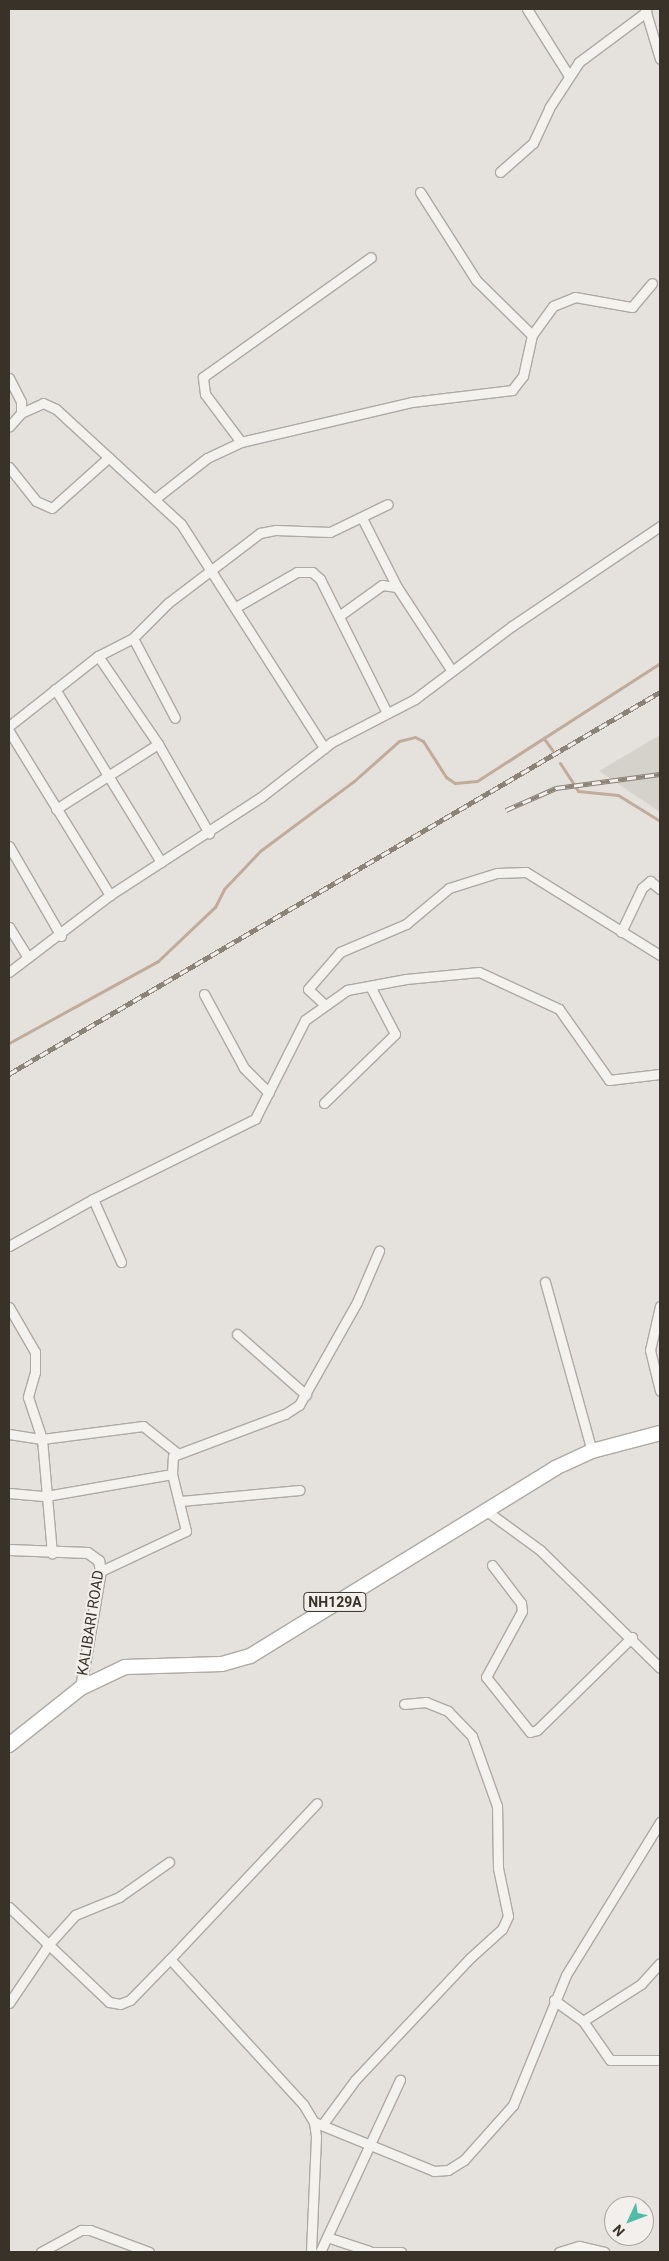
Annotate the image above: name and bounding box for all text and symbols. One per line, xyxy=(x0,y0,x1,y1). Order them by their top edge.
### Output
street label: KALIBARI ROAD xyxy=(74,1569,108,1677)
road number: NH129A xyxy=(302,1590,368,1614)
north arrow xyxy=(604,2196,654,2246)
text: N xyxy=(610,2221,628,2240)

